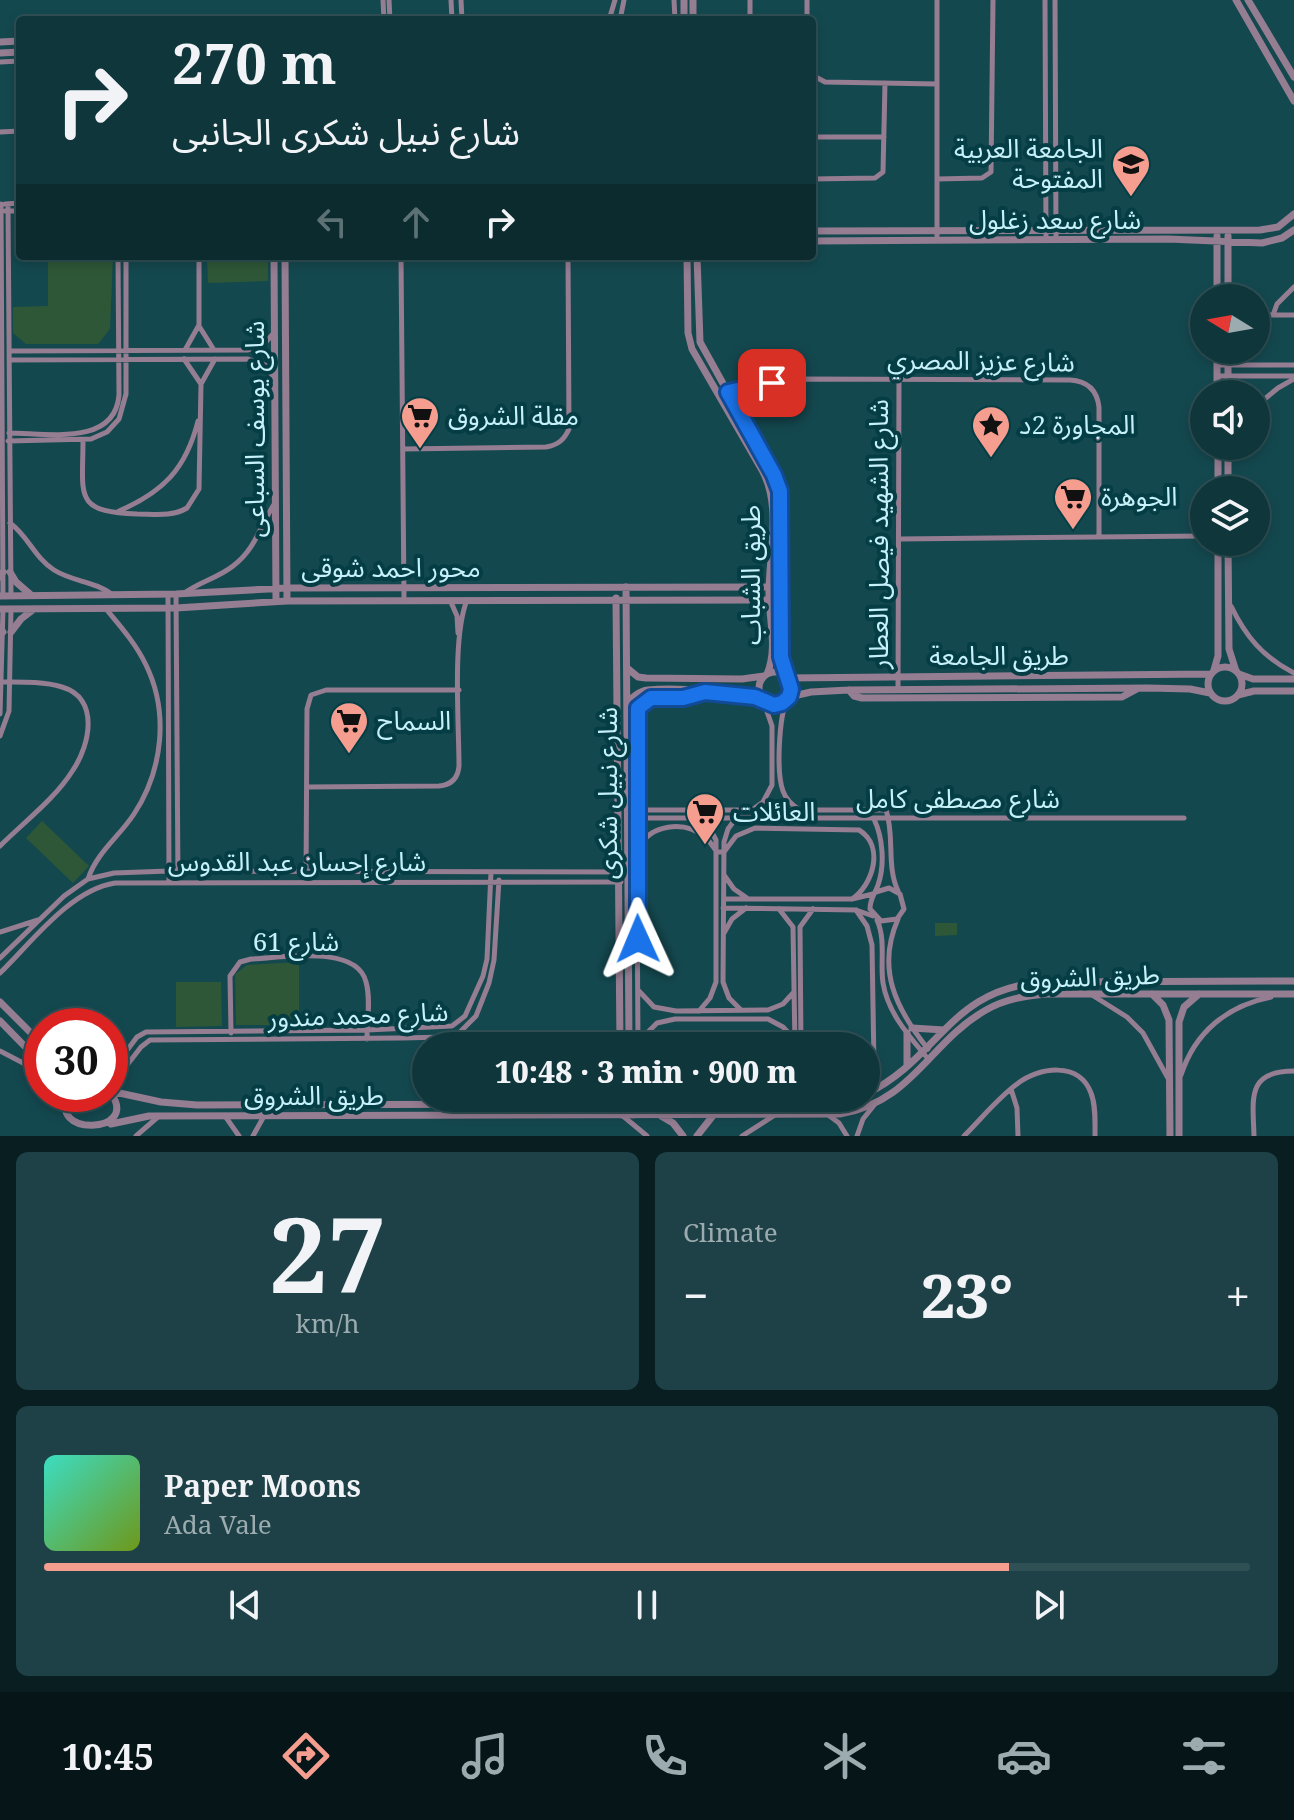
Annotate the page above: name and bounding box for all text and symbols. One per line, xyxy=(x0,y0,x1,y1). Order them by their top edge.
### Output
text: 270 m xyxy=(172,24,337,100)
icon: right xyxy=(40,48,144,152)
text: شارع نبيل شكرى الجانبى xyxy=(172,107,520,156)
place label: الجامعة العربية المفتوحة xyxy=(954,130,1103,196)
school or university icon: الجامعة العربية المفتوحة xyxy=(1110,143,1152,198)
icon: left xyxy=(310,200,354,244)
icon: ahead xyxy=(394,200,438,244)
icon: right xyxy=(478,200,522,244)
street label: شارع سعد زغلول xyxy=(969,201,1141,239)
north arrow xyxy=(1190,284,1270,364)
map controls xyxy=(1190,284,1270,556)
street label: شارع يوسف السباعى xyxy=(236,321,274,537)
street label: شارع عزيز المصري xyxy=(887,340,1075,383)
pin xyxy=(738,349,806,417)
icon: arrive xyxy=(750,361,794,405)
button: sound xyxy=(1190,380,1270,460)
supermarket icon: مقلة الشروق xyxy=(399,395,441,450)
place label: مقلة الشروق xyxy=(448,397,579,433)
street label: شارع الشهيد فيصل العطار xyxy=(860,399,898,670)
place icon: المجاورة 2د xyxy=(970,404,1012,459)
place label: المجاورة 2د xyxy=(1019,406,1135,442)
supermarket icon: الجوهرة xyxy=(1052,476,1094,531)
button: layers xyxy=(1190,476,1270,556)
place label: الجوهرة xyxy=(1101,478,1178,514)
street label: طريق الشباب xyxy=(732,505,768,645)
street label: محور احمد شوقى xyxy=(301,549,481,585)
street label: طريق الجامعة xyxy=(929,637,1069,673)
supermarket icon: السماح xyxy=(328,700,370,755)
place label: السماح xyxy=(377,702,451,740)
street label: شارع نبيل شكرى xyxy=(589,707,627,879)
street label: شارع مصطفى كامل xyxy=(856,780,1060,818)
supermarket icon: العائلات xyxy=(684,791,726,846)
place label: العائلات xyxy=(733,793,815,829)
street label: شارع إحسان عبد القدوس xyxy=(168,843,426,881)
position arrow xyxy=(596,897,680,981)
street label: شارع 61 xyxy=(253,923,339,961)
street label: طريق الشروق xyxy=(1019,956,1160,996)
street label: شارع محمد مندور xyxy=(266,993,449,1037)
speed limit sign: 30 xyxy=(24,1008,128,1112)
text: 10:48 · 3 min · 900 m xyxy=(495,1051,797,1092)
street label: طريق الشروق xyxy=(244,1077,384,1113)
text: 27 xyxy=(269,1182,386,1323)
text: Climate xyxy=(683,1214,778,1250)
text: 23° xyxy=(921,1254,1013,1336)
text: − xyxy=(683,1265,708,1325)
text: + xyxy=(1225,1265,1250,1325)
text: km/h xyxy=(296,1305,359,1341)
text: Paper Moons xyxy=(164,1465,361,1506)
text: Ada Vale xyxy=(164,1506,272,1542)
icon: previous xyxy=(223,1583,267,1627)
icon: pause xyxy=(625,1583,669,1627)
icon: next xyxy=(1027,1583,1071,1627)
icon: directions xyxy=(278,1728,334,1784)
icon: music xyxy=(457,1728,513,1784)
icon: phone xyxy=(637,1728,693,1784)
icon: climate xyxy=(817,1728,873,1784)
icon: car xyxy=(996,1728,1052,1784)
icon: filters xyxy=(1176,1728,1232,1784)
text: 10:45 xyxy=(62,1732,154,1781)

